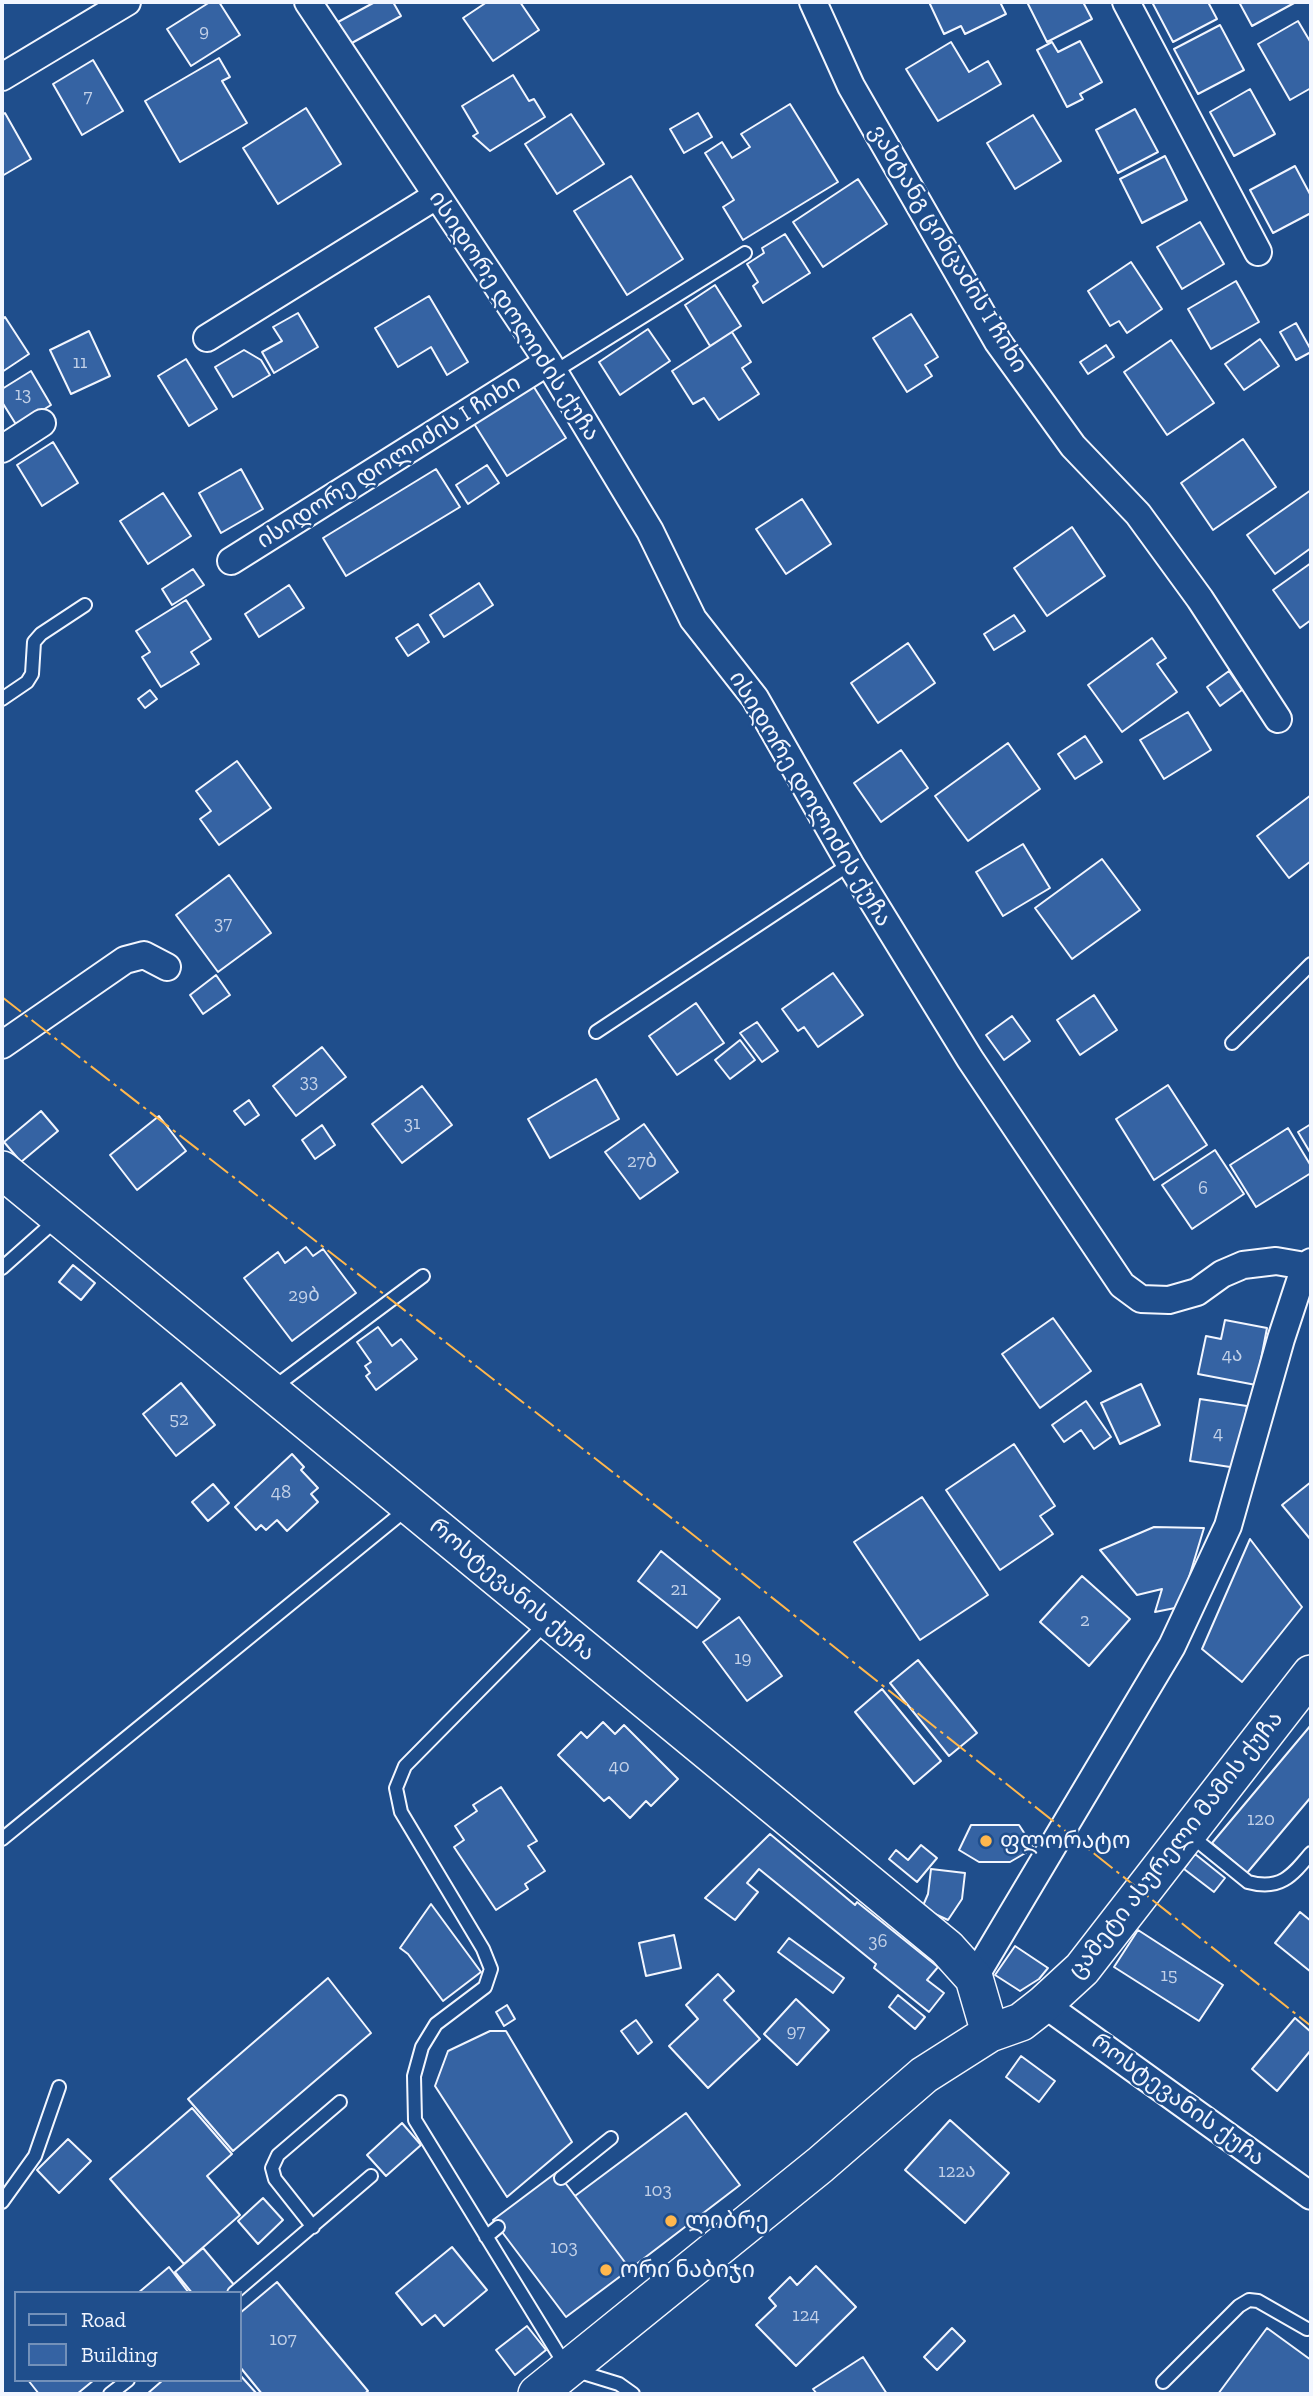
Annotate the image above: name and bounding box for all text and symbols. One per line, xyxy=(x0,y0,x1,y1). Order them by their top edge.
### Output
house number: 9 xyxy=(199,21,209,43)
house number: 7 xyxy=(84,86,92,108)
street label: ვახტანგ ცინცაძის I ჩიხი xyxy=(863,120,1033,378)
street label: ისიდორე დოლიძის ქუჩა xyxy=(423,186,605,446)
house number: 11 xyxy=(73,352,87,374)
street label: ისიდორე დოლიძის I ჩიხი xyxy=(252,369,526,555)
house number: 13 xyxy=(15,384,31,406)
street label: ისიდორე დოლიძის ქუჩა xyxy=(723,666,897,932)
house number: 37 xyxy=(214,913,232,935)
house number: 33 xyxy=(300,1071,318,1093)
house number: 31 xyxy=(404,1113,420,1135)
house number: 27ბ xyxy=(627,1151,657,1173)
house number: 6 xyxy=(1198,1178,1208,1200)
house number: 29ბ xyxy=(288,1285,320,1307)
house number: 4ა xyxy=(1222,1345,1242,1367)
house number: 52 xyxy=(169,1409,189,1431)
house number: 4 xyxy=(1213,1423,1223,1445)
house number: 48 xyxy=(271,1482,291,1504)
street label: როსტევანის ქუჩა xyxy=(424,1513,600,1667)
house number: 21 xyxy=(670,1579,688,1601)
house number: 2 xyxy=(1080,1610,1090,1632)
house number: 19 xyxy=(734,1648,752,1670)
street label: ცამეტი ასურელი მამის ქუჩა xyxy=(1063,1706,1289,1984)
house number: 40 xyxy=(608,1756,630,1778)
house number: 120 xyxy=(1247,1809,1275,1831)
place label: ფლორატო xyxy=(1000,1827,1131,1855)
marker: ფლორატო xyxy=(978,1833,994,1849)
house number: 36 xyxy=(868,1931,888,1953)
house number: 15 xyxy=(1160,1965,1178,1987)
house number: 97 xyxy=(786,2021,806,2043)
street label: როსტევანის ქუჩა xyxy=(1086,2028,1270,2172)
house number: 122ა xyxy=(938,2161,976,2183)
house number: 103 xyxy=(644,2180,672,2202)
place label: ლიბრე xyxy=(685,2207,769,2235)
marker: ლიბრე xyxy=(663,2213,679,2229)
house number: 103 xyxy=(550,2237,578,2259)
place label: ორი ნაბიჯი xyxy=(620,2256,755,2284)
marker: ორი ნაბიჯი xyxy=(598,2262,614,2278)
legend xyxy=(14,2291,242,2382)
house number: 124 xyxy=(792,2305,820,2327)
text: Road xyxy=(81,2307,126,2332)
house number: 107 xyxy=(269,2329,297,2351)
text: Building xyxy=(81,2342,158,2367)

